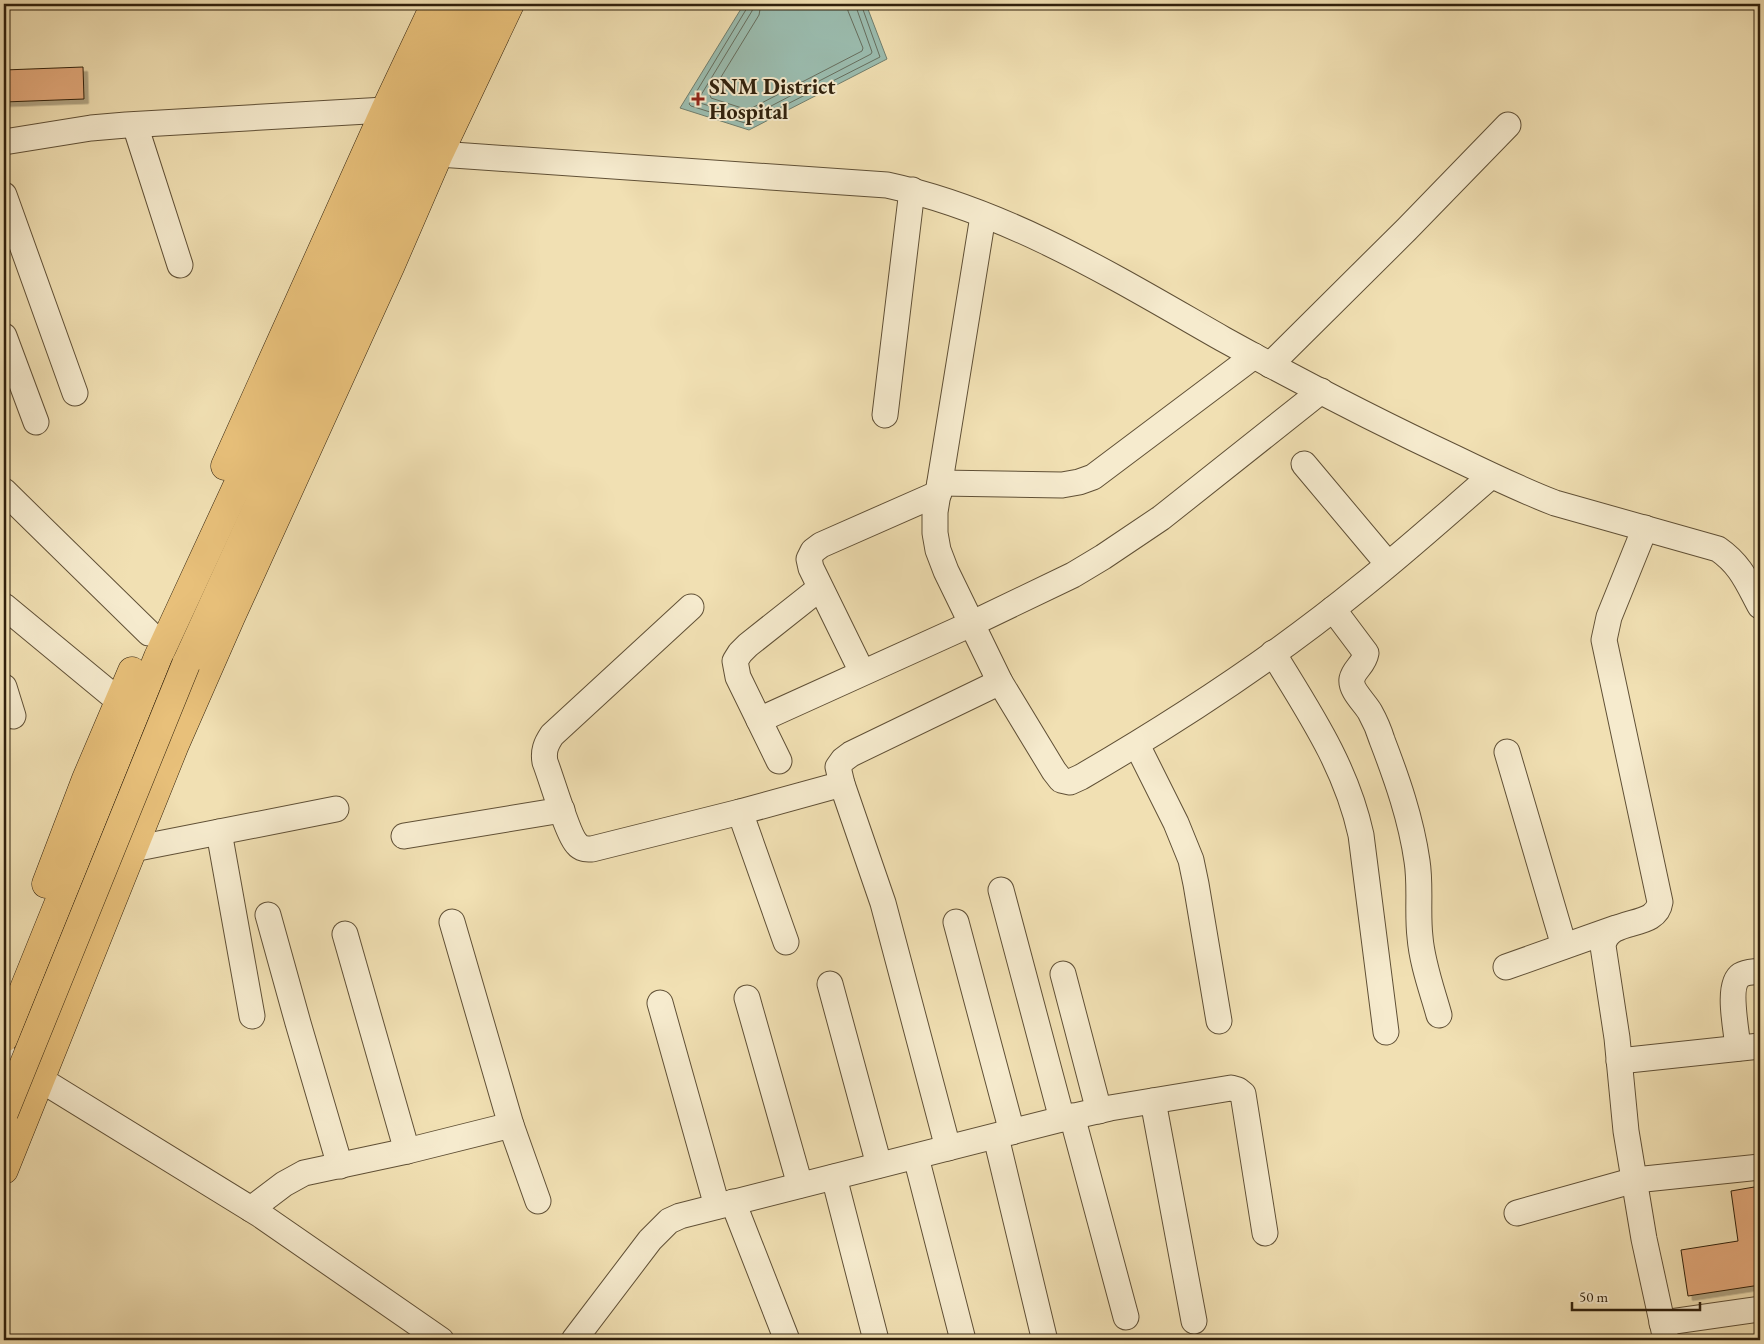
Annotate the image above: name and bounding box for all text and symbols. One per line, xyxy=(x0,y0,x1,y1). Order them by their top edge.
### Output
place label: SNM District Hospital xyxy=(709,72,836,126)
marker: SNM District Hospital xyxy=(691,92,705,106)
scale bar xyxy=(1572,1279,1699,1311)
text: 50 m xyxy=(1579,1287,1608,1306)

